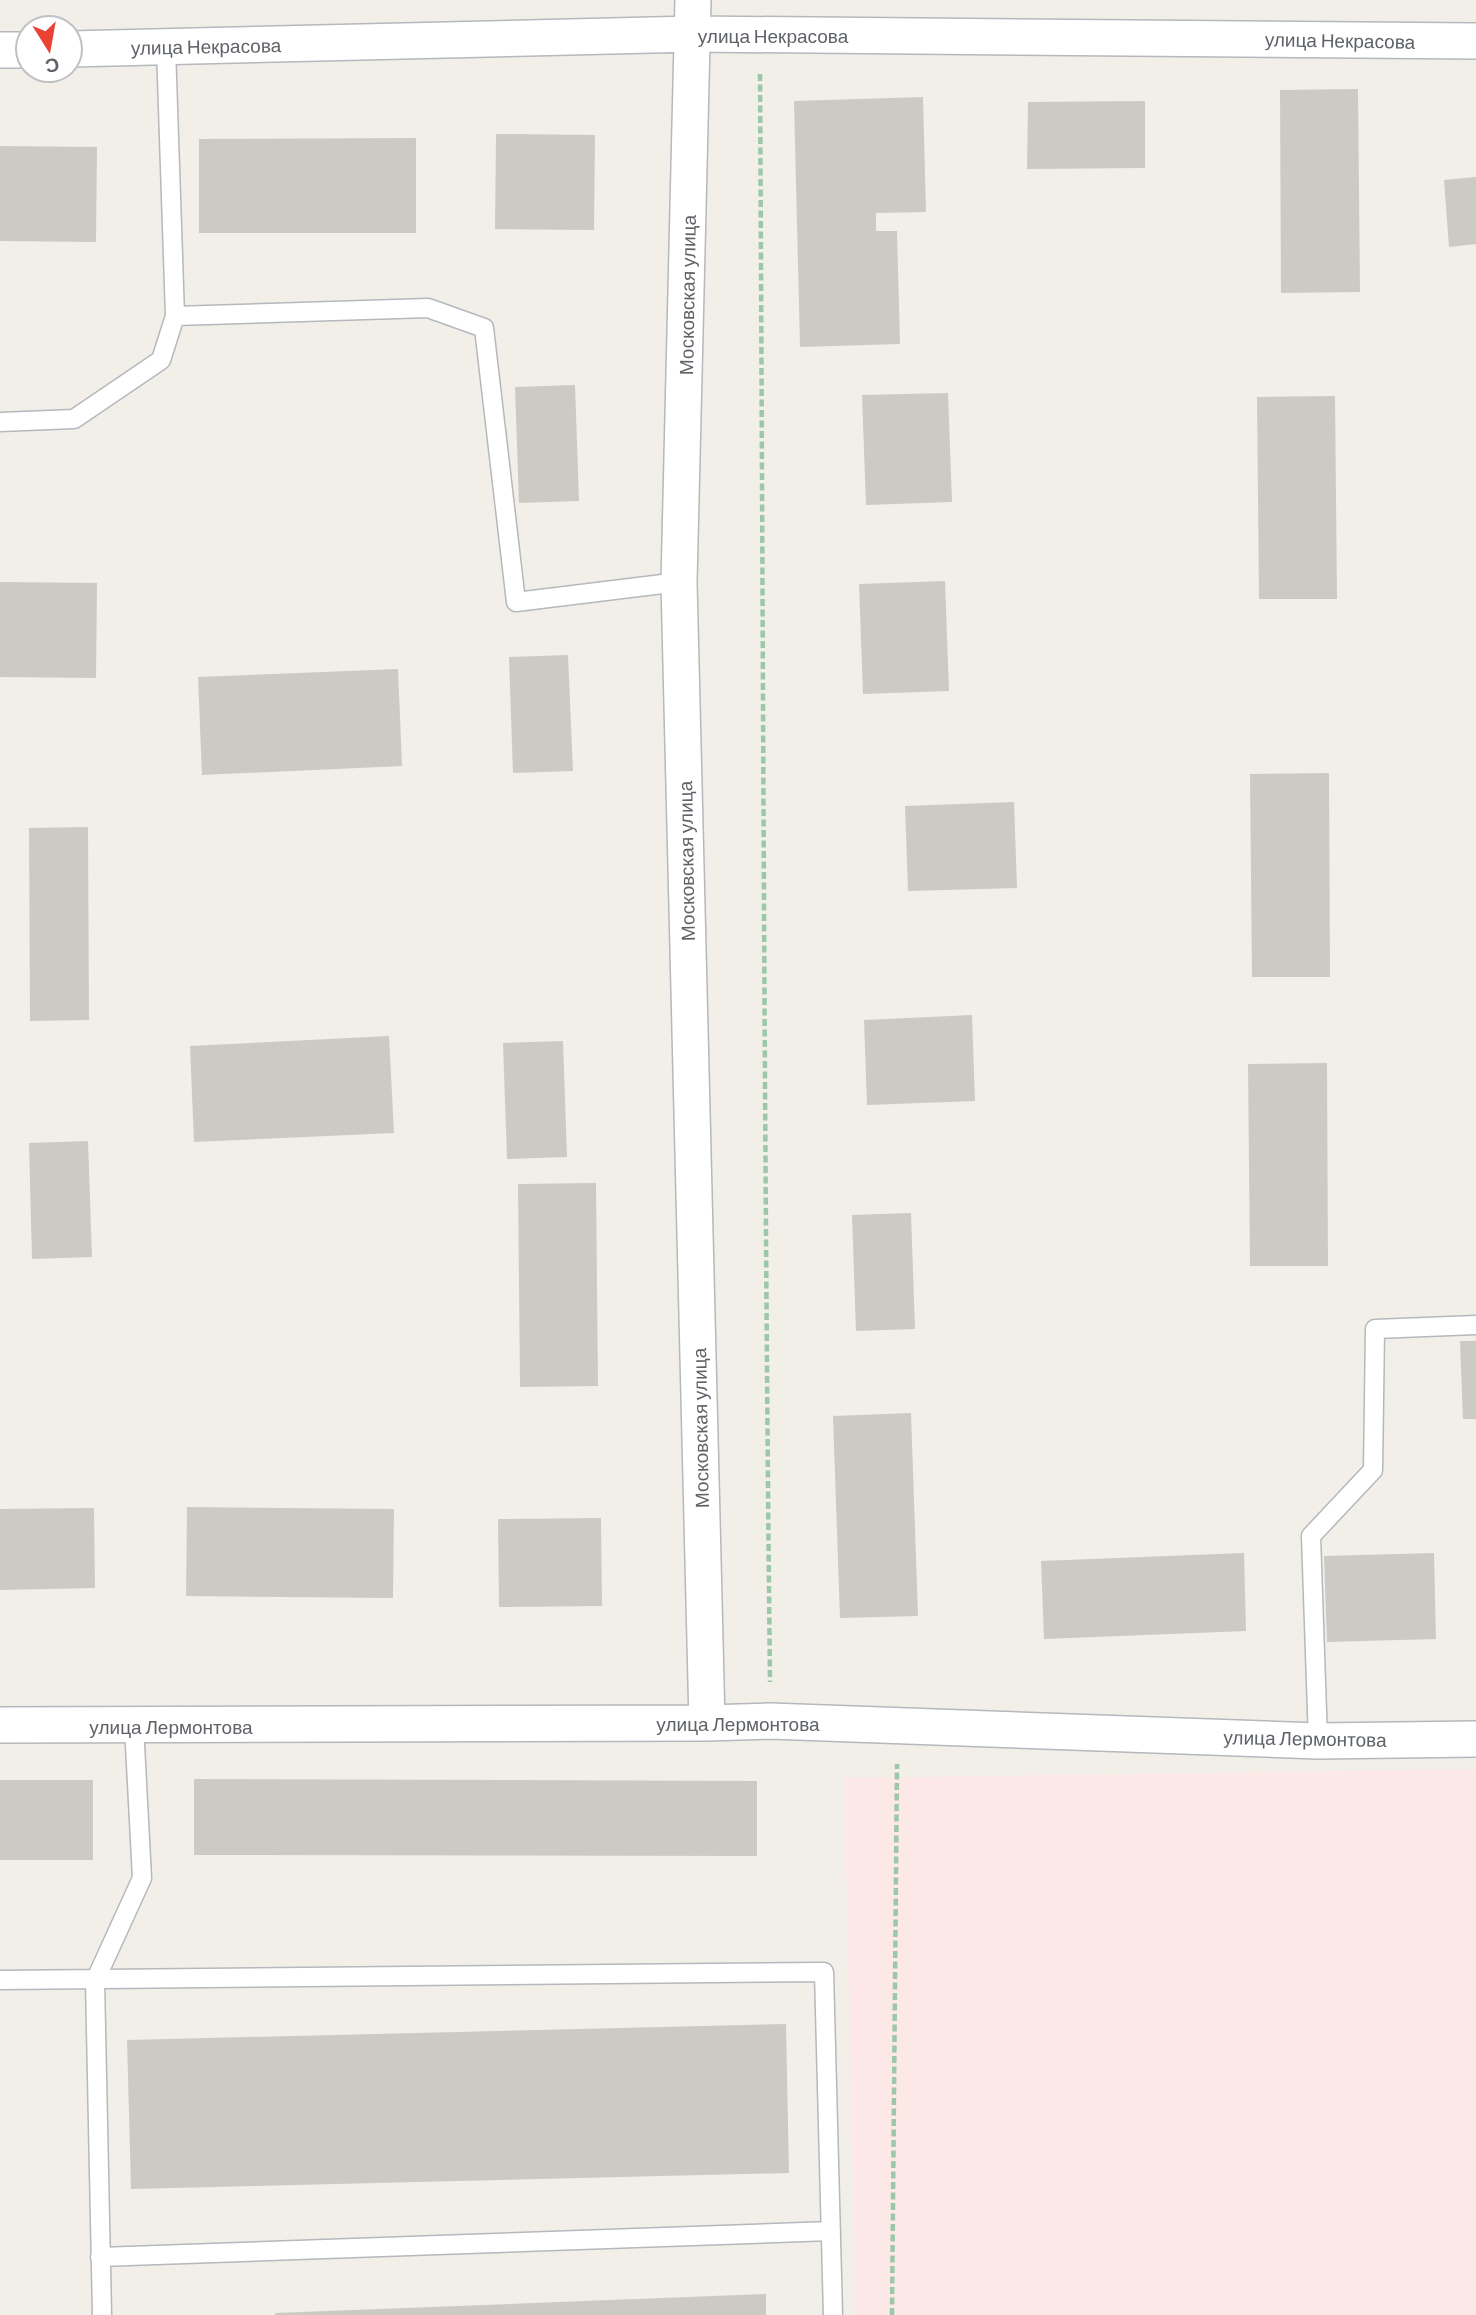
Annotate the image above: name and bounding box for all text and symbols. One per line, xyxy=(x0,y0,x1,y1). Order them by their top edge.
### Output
north arrow xyxy=(14,14,84,84)
street label: улица Некрасова xyxy=(698,24,849,47)
street label: улица Некрасова xyxy=(1265,27,1416,53)
street label: улица Некрасова xyxy=(131,33,282,59)
text: С xyxy=(43,54,61,79)
street label: Московская улица xyxy=(674,214,700,375)
street label: Московская улица xyxy=(673,780,699,941)
street label: Московская улица xyxy=(687,1347,713,1508)
street label: улица Лермонтова xyxy=(656,1712,820,1735)
street label: улица Лермонтова xyxy=(89,1715,253,1738)
street label: улица Лермонтова xyxy=(1223,1725,1387,1751)

